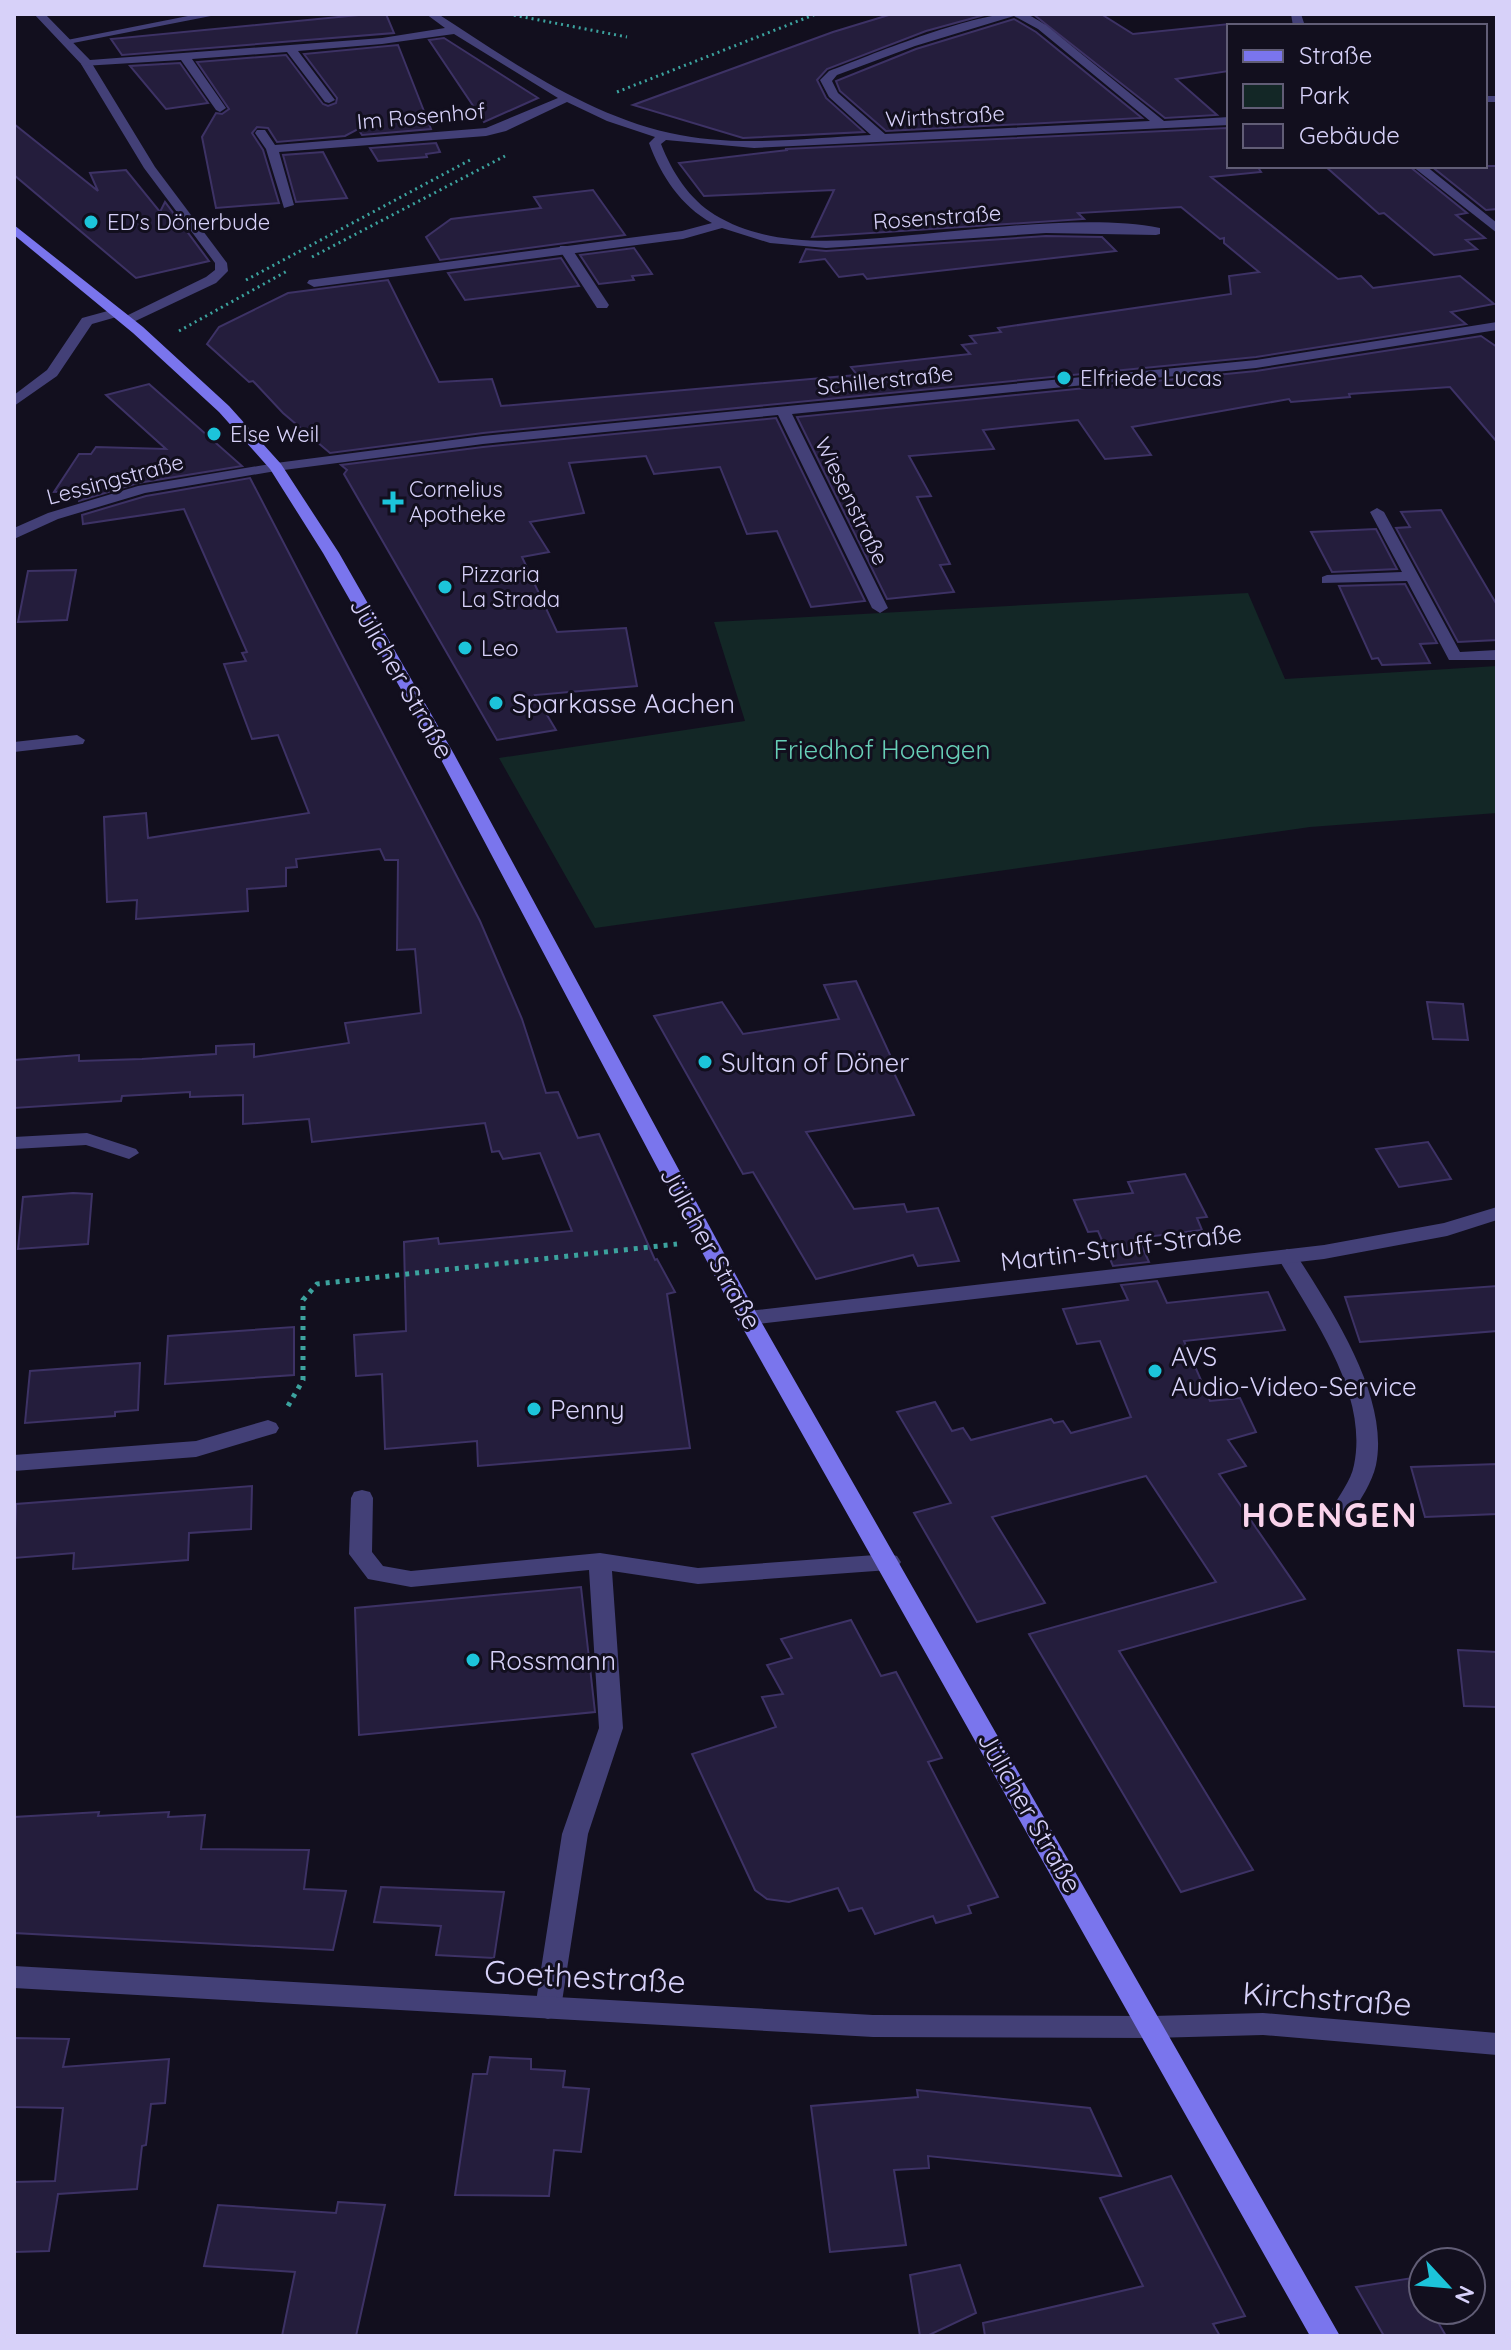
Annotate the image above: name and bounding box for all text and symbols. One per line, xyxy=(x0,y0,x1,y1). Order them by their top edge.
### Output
legend xyxy=(1227,24,1487,168)
text: Straße xyxy=(1299,40,1372,70)
text: Park xyxy=(1299,80,1350,110)
street label: Im Rosenhof xyxy=(356,96,486,136)
street label: Wirthstraße xyxy=(885,99,1005,133)
text: Gebäude xyxy=(1299,120,1400,150)
street label: Rosenstraße xyxy=(872,199,1002,235)
place label: ED's Dönerbude xyxy=(107,208,270,236)
marker: ED's Dönerbude xyxy=(82,213,100,231)
street label: Schillerstraße xyxy=(815,359,955,401)
place label: Elfriede Lucas xyxy=(1080,364,1222,392)
marker: Elfriede Lucas xyxy=(1055,369,1073,387)
place label: Else Weil xyxy=(230,420,319,448)
marker: Else Weil xyxy=(205,425,223,443)
street label: Wiesenstraße xyxy=(809,432,895,570)
street label: Lessingstraße xyxy=(43,447,187,511)
place label: Cornelius Apotheke xyxy=(409,475,506,528)
marker: Cornelius Apotheke xyxy=(384,493,402,511)
place label: Pizzaria La Strada xyxy=(461,560,560,613)
marker: Pizzaria La Strada xyxy=(436,578,454,596)
street label: Jülicher Straße xyxy=(343,592,461,764)
place label: Leo xyxy=(481,634,518,662)
marker: Leo xyxy=(456,639,474,657)
place label: Sparkasse Aachen xyxy=(512,687,735,720)
marker: Sparkasse Aachen xyxy=(487,694,505,712)
park label: Friedhof Hoengen xyxy=(774,733,991,766)
place label: Sultan of Döner xyxy=(721,1046,909,1079)
marker: Sultan of Döner xyxy=(696,1053,714,1071)
street label: Jülicher Straße xyxy=(653,1161,769,1335)
street label: Martin-Struff-Straße xyxy=(998,1216,1244,1278)
place label: AVS Audio-Video-Service xyxy=(1171,1340,1417,1403)
marker: AVS Audio-Video-Service xyxy=(1146,1362,1164,1380)
place label: Penny xyxy=(550,1393,625,1426)
marker: Penny xyxy=(525,1400,543,1418)
district label: HOENGEN xyxy=(1242,1493,1418,1536)
place label: Rossmann xyxy=(489,1644,616,1677)
marker: Rossmann xyxy=(464,1651,482,1669)
street label: Jülicher Straße xyxy=(971,1726,1089,1898)
street label: Goethestraße xyxy=(483,1951,687,2001)
street label: Kirchstraße xyxy=(1241,1972,1413,2024)
north arrow xyxy=(1407,2246,1487,2326)
text: N xyxy=(1449,2281,1481,2308)

